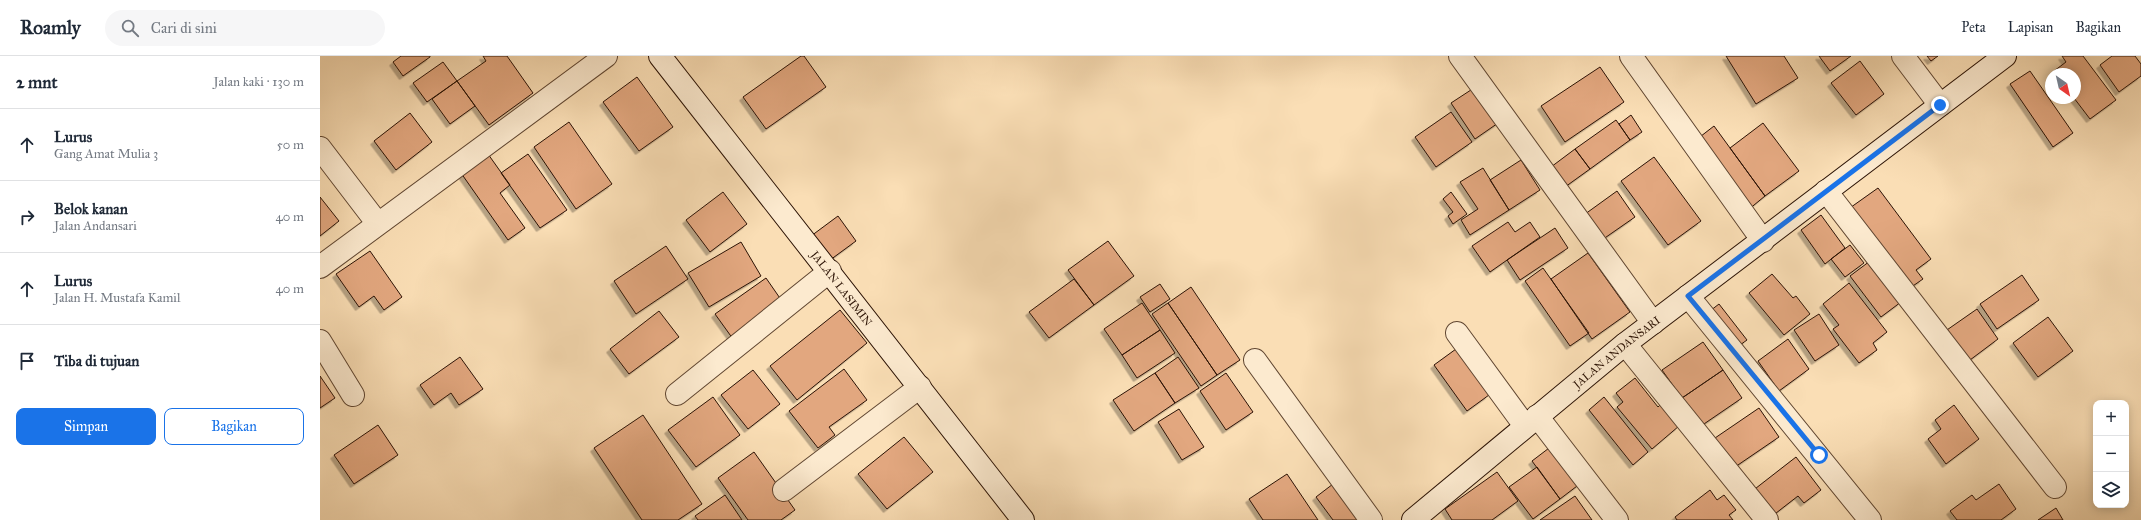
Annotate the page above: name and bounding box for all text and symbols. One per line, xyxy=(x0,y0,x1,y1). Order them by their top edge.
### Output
search box xyxy=(105,10,385,46)
text: Roamly xyxy=(20,16,81,39)
icon: search xyxy=(119,17,141,39)
text: Cari di sini xyxy=(151,19,217,37)
text: Peta xyxy=(1961,19,1986,36)
text: Lapisan xyxy=(2008,19,2053,36)
text: Bagikan xyxy=(2075,19,2121,36)
north arrow xyxy=(2045,68,2081,104)
text: 2 mnt xyxy=(16,72,57,93)
text: Jalan kaki · 130 m xyxy=(214,74,304,90)
route end xyxy=(1931,96,1949,114)
text: Lurus xyxy=(54,128,92,146)
icon: ahead xyxy=(16,134,38,156)
text: 50 m xyxy=(277,137,304,153)
text: Gang Amat Mulia 3 xyxy=(54,146,158,162)
text: Belok kanan xyxy=(54,200,128,218)
icon: right xyxy=(16,206,38,228)
text: 40 m xyxy=(275,209,304,225)
text: Jalan Andansari xyxy=(54,218,137,234)
street label: JALAN LASIMIN xyxy=(807,248,875,329)
text: Lurus xyxy=(54,272,92,290)
icon: ahead xyxy=(16,278,38,300)
text: 40 m xyxy=(275,281,304,297)
text: Jalan H. Mustafa Kamil xyxy=(54,290,180,306)
street label: JALAN ANDANSARI xyxy=(1570,314,1663,393)
icon: arrive xyxy=(16,350,38,372)
text: Tiba di tujuan xyxy=(54,352,139,370)
map controls xyxy=(2093,400,2129,508)
button: + xyxy=(2093,400,2129,436)
button: Simpan xyxy=(16,408,156,445)
button: Bagikan xyxy=(164,408,304,445)
button: − xyxy=(2093,436,2129,472)
route start xyxy=(1810,446,1828,464)
button: layers xyxy=(2093,472,2129,508)

